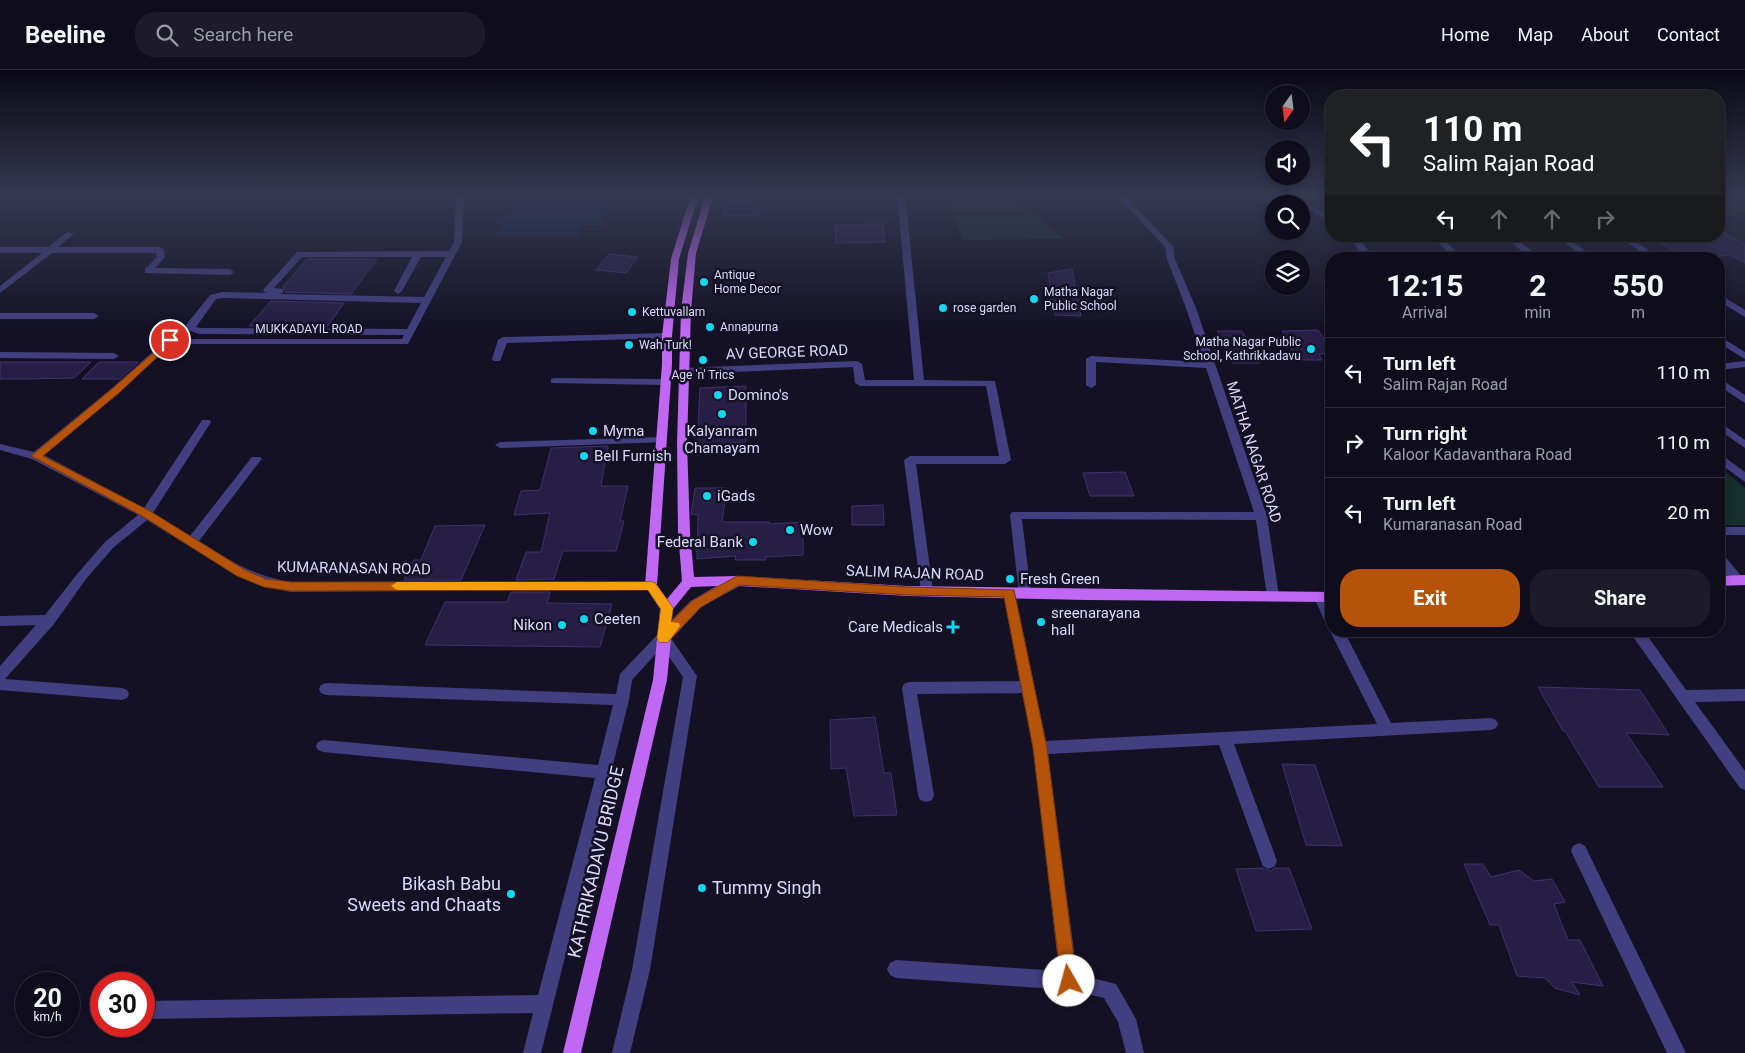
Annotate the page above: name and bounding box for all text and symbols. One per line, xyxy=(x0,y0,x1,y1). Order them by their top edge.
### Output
search box xyxy=(135,12,485,57)
text: Beeline xyxy=(25,21,105,49)
icon: search xyxy=(153,21,181,49)
text: Search here xyxy=(193,23,293,46)
text: Home xyxy=(1441,24,1490,45)
text: Map xyxy=(1518,24,1553,45)
text: About xyxy=(1581,24,1629,45)
text: Contact xyxy=(1657,24,1720,45)
north arrow xyxy=(1265,85,1310,130)
map controls xyxy=(1265,85,1310,295)
text: 110 m xyxy=(1423,109,1522,150)
icon: left xyxy=(1340,110,1405,175)
button: sound xyxy=(1265,140,1310,185)
text: Salim Rajan Road xyxy=(1423,151,1594,176)
button: search xyxy=(1265,195,1310,240)
icon: left xyxy=(1432,205,1460,233)
icon: ahead xyxy=(1485,205,1513,233)
icon: ahead xyxy=(1538,205,1566,233)
icon: right xyxy=(1591,205,1619,233)
button: layers xyxy=(1265,250,1310,295)
place label: Antique Home Decor xyxy=(714,268,781,296)
text: 12:15 xyxy=(1386,268,1463,303)
text: 2 xyxy=(1529,268,1546,303)
text: 550 xyxy=(1612,268,1664,303)
marker: Antique Home Decor xyxy=(698,276,710,288)
place label: Matha Nagar Public School xyxy=(1044,285,1117,313)
marker: Matha Nagar Public School xyxy=(1028,293,1040,305)
place label: rose garden xyxy=(953,301,1016,315)
marker: rose garden xyxy=(937,302,949,314)
text: Arrival xyxy=(1402,303,1447,322)
text: min xyxy=(1524,303,1551,322)
text: m xyxy=(1631,303,1645,322)
place label: Kettuvallam xyxy=(642,305,705,319)
marker: Kettuvallam xyxy=(626,306,638,318)
pin xyxy=(149,319,191,361)
place label: Annapurna xyxy=(720,320,778,334)
marker: Annapurna xyxy=(704,321,716,333)
street label: MUKKADAYIL ROAD xyxy=(255,322,363,336)
icon: arrive xyxy=(156,326,184,354)
place label: Matha Nagar Public School, Kathrikkadavu xyxy=(1183,335,1301,363)
place label: Wah Turk! xyxy=(639,338,692,352)
marker: Wah Turk! xyxy=(623,339,635,351)
street label: AV GEORGE ROAD xyxy=(726,341,848,363)
marker: Matha Nagar Public School, Kathrikkadavu xyxy=(1305,343,1317,355)
text: Turn left xyxy=(1383,352,1456,375)
marker: Age 'n' Trics xyxy=(697,354,709,366)
icon: left xyxy=(1340,359,1368,387)
text: 110 m xyxy=(1657,361,1710,384)
place label: Age 'n' Trics xyxy=(672,368,734,382)
text: Salim Rajan Road xyxy=(1383,375,1508,394)
street label: MATHA NAGAR ROAD xyxy=(1223,379,1285,525)
place label: Domino's xyxy=(728,386,789,404)
marker: Domino's xyxy=(712,389,724,401)
marker: Kalyanram Chamayam xyxy=(716,408,728,420)
place label: Myma xyxy=(603,422,645,440)
place label: Kalyanram Chamayam xyxy=(684,422,760,457)
text: Turn right xyxy=(1383,422,1467,445)
marker: Myma xyxy=(587,425,599,437)
icon: right xyxy=(1340,429,1368,457)
text: 110 m xyxy=(1657,431,1710,454)
text: Kaloor Kadavanthara Road xyxy=(1383,445,1572,464)
place label: Bell Furnish xyxy=(594,447,672,465)
marker: Bell Furnish xyxy=(578,450,590,462)
place label: iGads xyxy=(717,487,755,505)
marker: iGads xyxy=(701,490,713,502)
text: Turn left xyxy=(1383,492,1456,515)
icon: left xyxy=(1340,499,1368,527)
text: 20 m xyxy=(1667,501,1710,524)
text: Kumaranasan Road xyxy=(1383,515,1522,534)
place label: Wow xyxy=(800,521,833,539)
marker: Wow xyxy=(784,524,796,536)
place label: Federal Bank xyxy=(657,533,743,551)
marker: Federal Bank xyxy=(747,536,759,548)
street label: KUMARANASAN ROAD xyxy=(277,558,431,578)
street label: SALIM RAJAN ROAD xyxy=(846,562,984,584)
button: Exit xyxy=(1340,569,1520,627)
button: Share xyxy=(1530,569,1710,627)
place label: Fresh Green xyxy=(1020,570,1100,588)
marker: Fresh Green xyxy=(1004,573,1016,585)
place label: sreenarayana hall xyxy=(1051,604,1140,639)
place label: Ceeten xyxy=(594,610,641,628)
marker: Ceeten xyxy=(578,613,590,625)
place label: Nikon xyxy=(513,616,552,634)
marker: sreenarayana hall xyxy=(1035,616,1047,628)
place label: Care Medicals xyxy=(848,618,943,636)
marker: Nikon xyxy=(556,619,568,631)
marker: Care Medicals xyxy=(947,621,959,633)
street label: KATHRIKADAVU BRIDGE xyxy=(563,764,628,960)
place label: Bikash Babu Sweets and Chaats xyxy=(347,873,501,915)
place label: Tummy Singh xyxy=(712,877,821,898)
marker: Tummy Singh xyxy=(696,882,708,894)
marker: Bikash Babu Sweets and Chaats xyxy=(505,888,517,900)
position arrow xyxy=(1042,954,1094,1006)
speed limit sign: 30 xyxy=(90,972,155,1037)
text: 20 xyxy=(33,984,62,1013)
text: km/h xyxy=(33,1010,62,1024)

